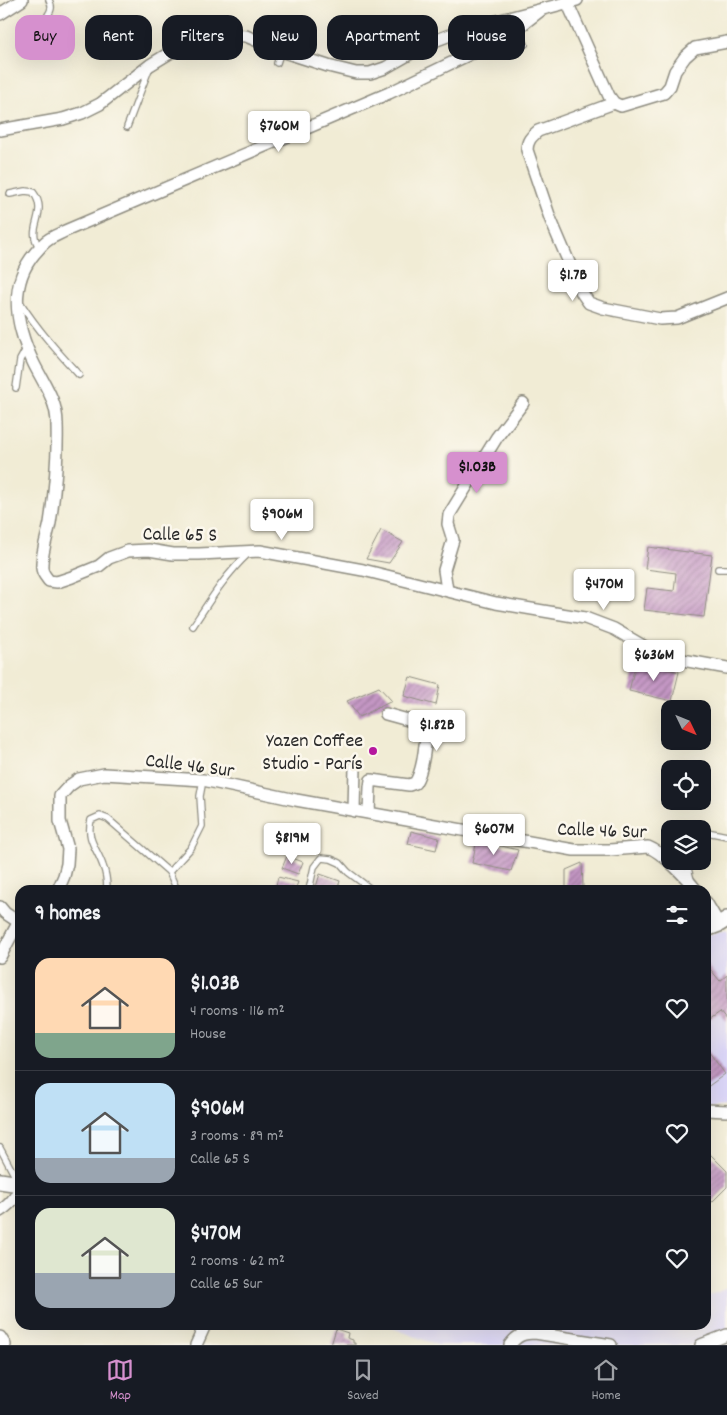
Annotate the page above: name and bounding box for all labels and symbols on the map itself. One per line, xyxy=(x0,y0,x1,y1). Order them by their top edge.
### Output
pin: $760M xyxy=(244,110,314,153)
pin: $1.7B xyxy=(538,260,608,302)
pin: $1.03B xyxy=(436,452,518,494)
pin: $906M xyxy=(247,498,317,541)
street label: Calle 65 S xyxy=(142,521,217,551)
pin: $470M xyxy=(569,568,639,611)
pin: $636M xyxy=(619,640,689,682)
north arrow xyxy=(661,700,711,750)
pin: $1.82B xyxy=(396,710,478,752)
place label: Yazen Coffee Studio - París xyxy=(262,728,363,779)
marker: Yazen Coffee Studio - París xyxy=(367,745,379,757)
street label: Calle 46 Sur xyxy=(143,748,236,786)
pin: $607M xyxy=(459,814,529,856)
street label: Calle 46 Sur xyxy=(557,816,648,848)
pin: $819M xyxy=(257,822,327,865)

